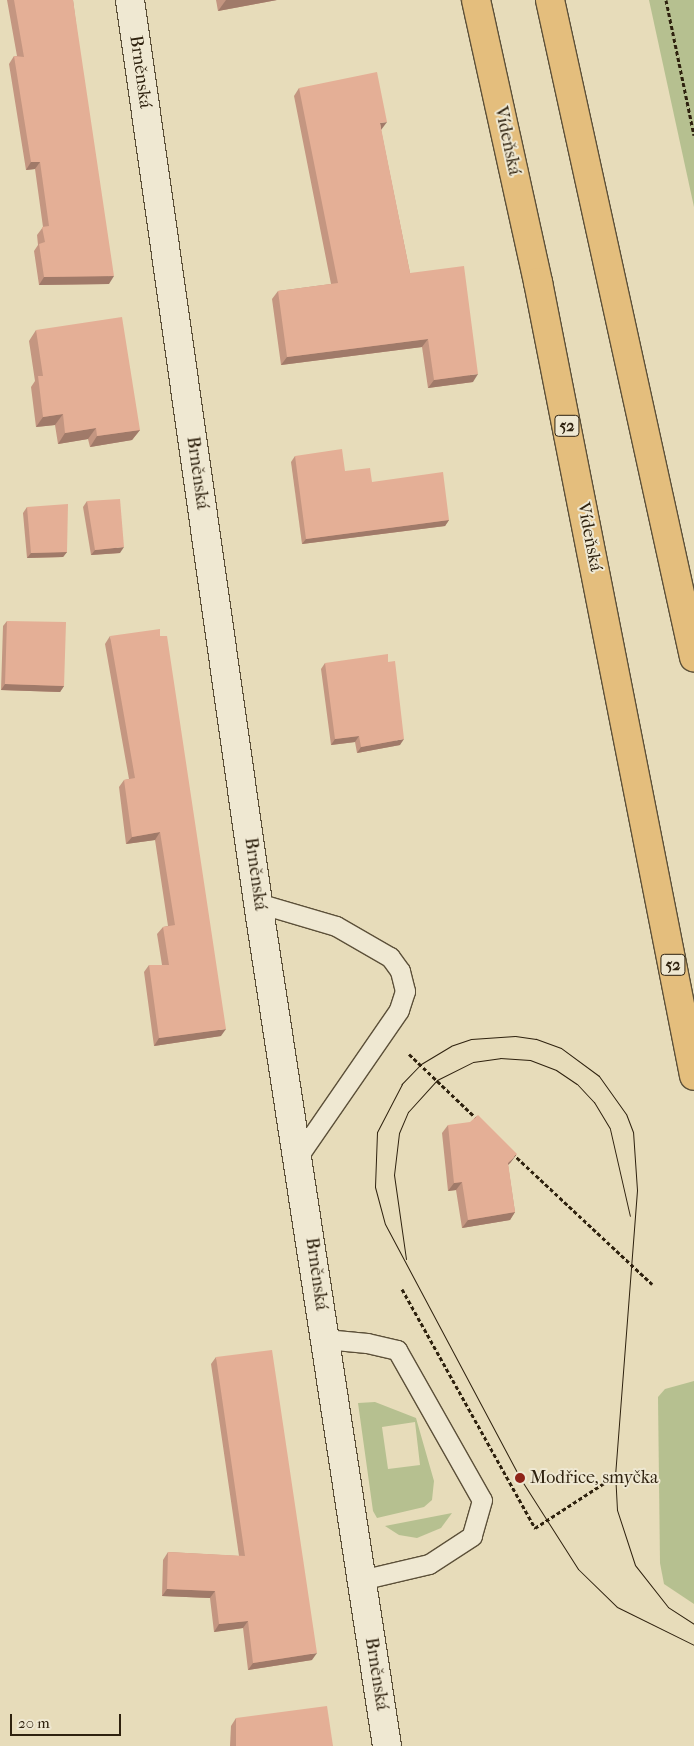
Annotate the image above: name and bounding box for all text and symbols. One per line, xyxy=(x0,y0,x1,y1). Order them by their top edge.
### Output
street label: Brněnská xyxy=(124,34,156,110)
street label: Vídeňská xyxy=(489,105,525,177)
road number: 52 xyxy=(553,412,581,440)
street label: Brněnská xyxy=(181,435,213,511)
street label: Vídeňská xyxy=(572,501,606,573)
street label: Brněnská xyxy=(239,836,271,912)
road number: 52 xyxy=(659,952,687,978)
street label: Brněnská xyxy=(300,1236,332,1312)
place label: Modřice, smyčka xyxy=(530,1467,658,1489)
marker: Modřice, smyčka xyxy=(514,1472,526,1484)
street label: Brněnská xyxy=(360,1636,392,1712)
scale bar xyxy=(12,1704,124,1736)
text: 20 m xyxy=(18,1714,50,1732)

